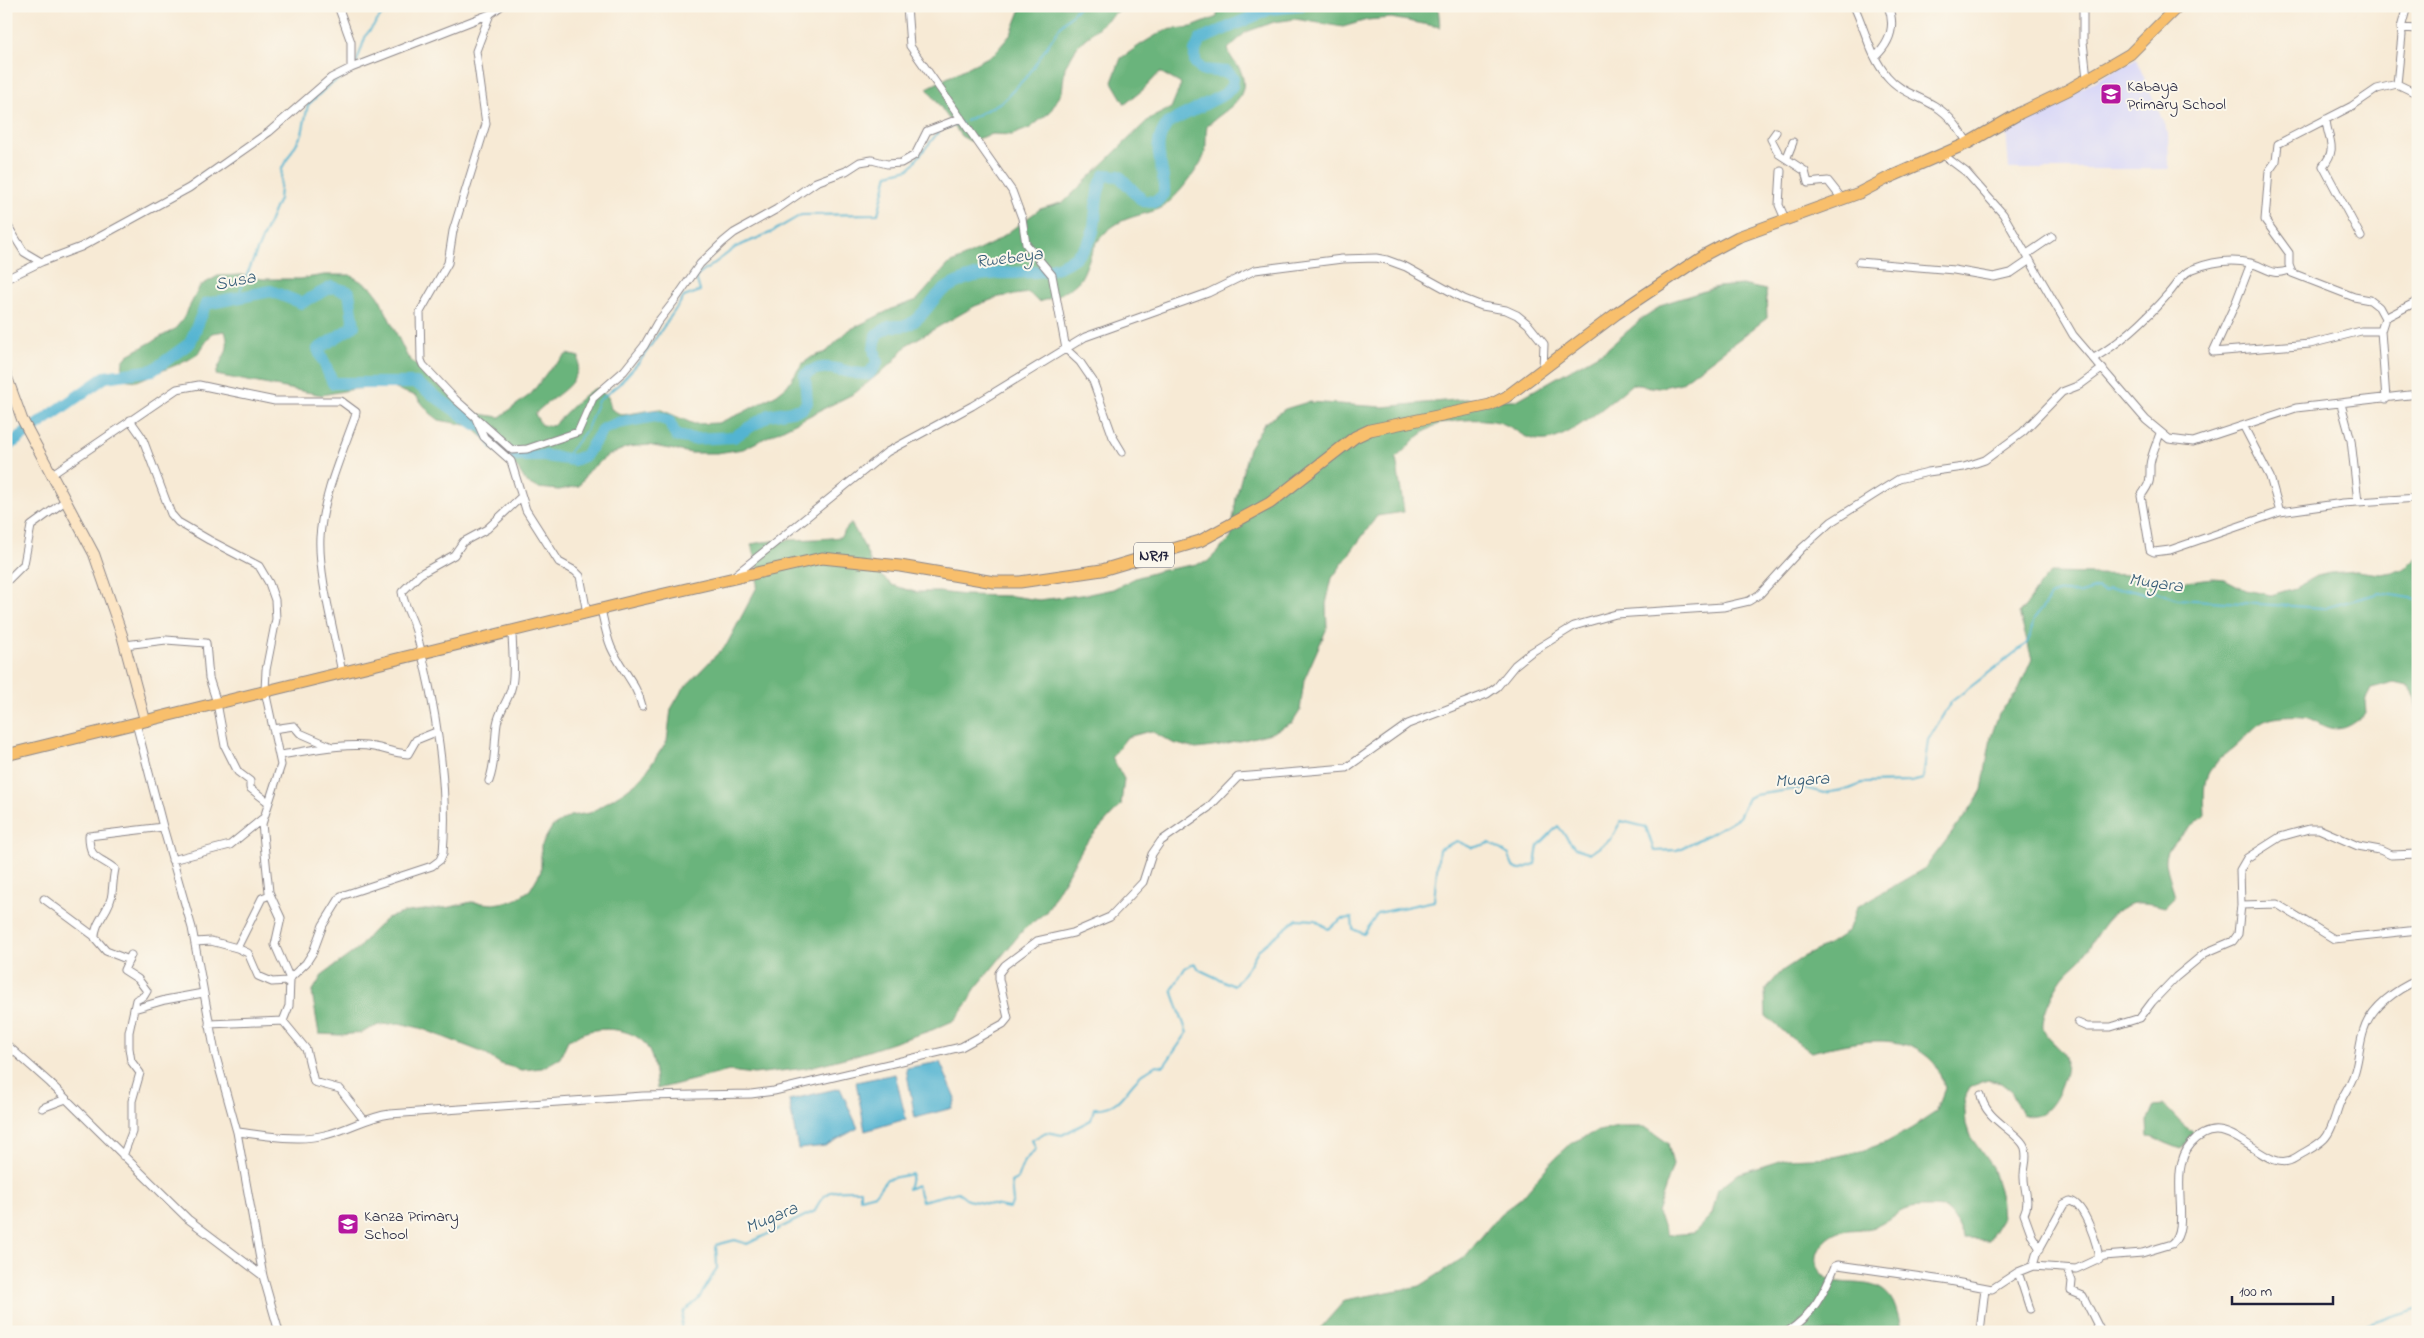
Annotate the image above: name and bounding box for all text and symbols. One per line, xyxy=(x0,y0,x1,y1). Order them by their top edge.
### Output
place label: Kabaya Primary School xyxy=(2127,75,2226,117)
school or university icon: Kabaya Primary School xyxy=(2099,82,2123,106)
water label: Rwebeya xyxy=(974,242,1044,276)
water label: Susa xyxy=(213,265,258,299)
road number: NR17 xyxy=(1134,542,1174,568)
water label: Mugara xyxy=(2127,567,2185,601)
water label: Mugara xyxy=(1774,767,1830,795)
water label: Mugara xyxy=(742,1196,802,1241)
place label: Kanza Primary School xyxy=(364,1205,459,1247)
school or university icon: Kanza Primary School xyxy=(336,1212,360,1236)
scale bar xyxy=(2232,1273,2333,1305)
text: 100 m xyxy=(2239,1281,2272,1303)

